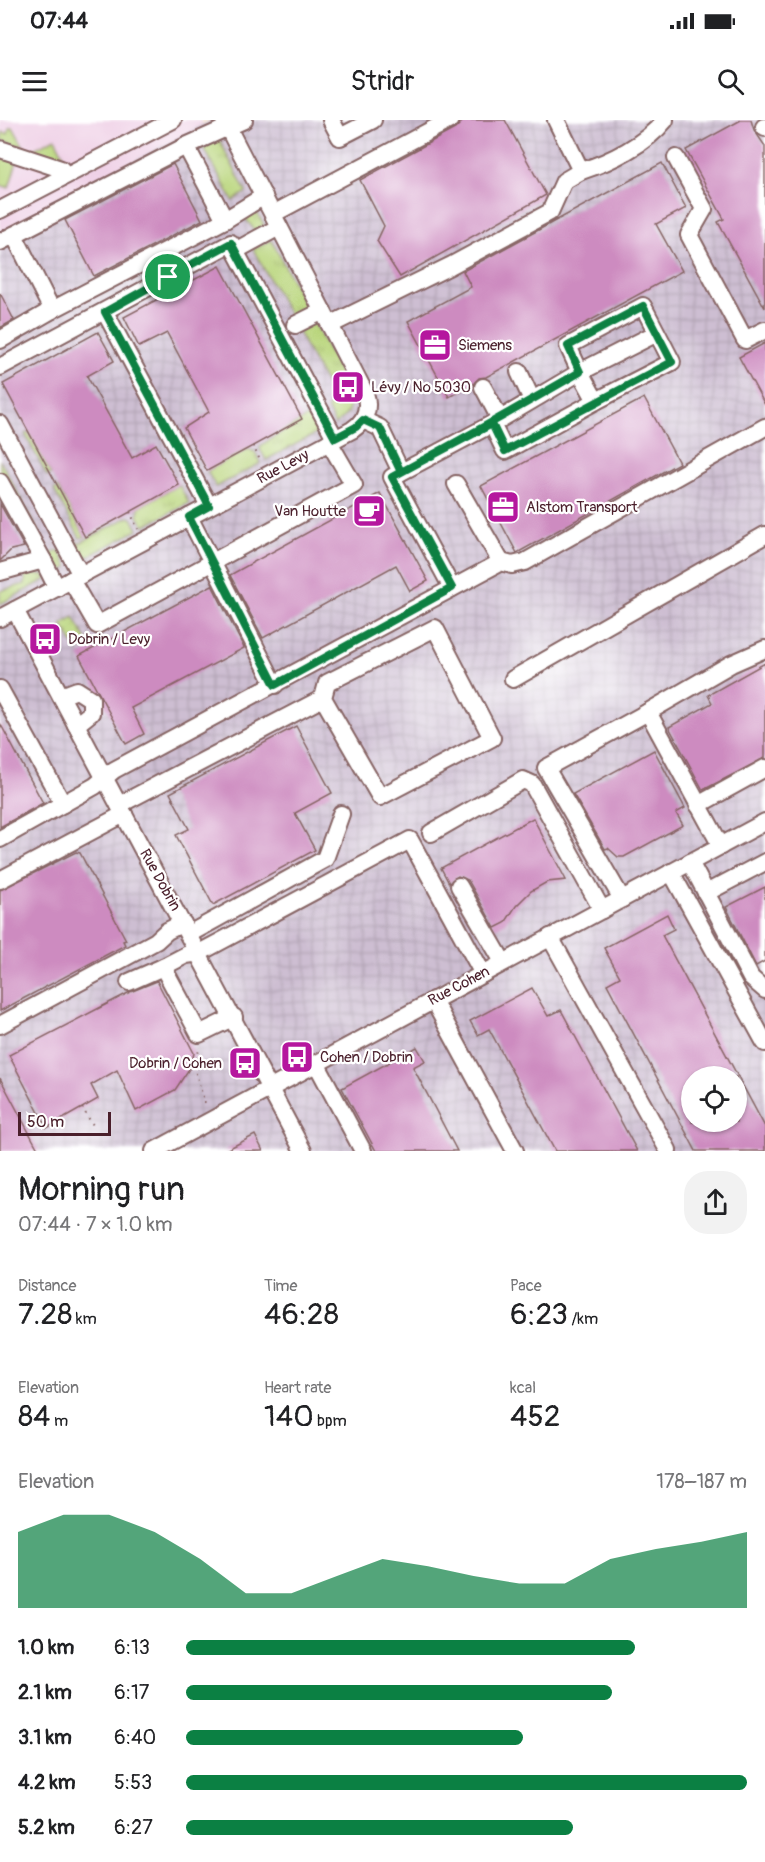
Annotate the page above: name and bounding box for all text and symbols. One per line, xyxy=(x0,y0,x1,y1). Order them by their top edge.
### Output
text: 07:44 xyxy=(30,7,88,35)
icon: menu xyxy=(18,65,51,98)
text: Stridr xyxy=(351,65,414,98)
icon: search xyxy=(714,65,747,98)
pin xyxy=(142,251,193,302)
icon: arrive xyxy=(151,260,184,293)
office icon: Siemens xyxy=(417,327,453,363)
place label: Siemens xyxy=(458,336,512,355)
bus stop icon: Lévy / No 5030 xyxy=(330,369,366,405)
place label: Lévy / No 5030 xyxy=(371,378,471,397)
street label: Rue Levy xyxy=(254,445,313,489)
office icon: Alstom Transport xyxy=(485,489,521,525)
cafe icon: Van Houtte xyxy=(351,493,387,529)
place label: Alstom Transport xyxy=(526,498,638,517)
place label: Van Houtte xyxy=(274,502,347,521)
bus stop icon: Dobrin / Levy xyxy=(27,621,63,657)
place label: Dobrin / Levy xyxy=(68,630,151,649)
street label: Rue Dobrin xyxy=(135,846,185,914)
street label: Rue Cohen xyxy=(425,962,493,1010)
bus stop icon: Cohen / Dobrin xyxy=(279,1039,315,1075)
bus stop icon: Dobrin / Cohen xyxy=(227,1045,263,1081)
place label: Cohen / Dobrin xyxy=(320,1048,413,1067)
place label: Dobrin / Cohen xyxy=(129,1054,222,1073)
map controls xyxy=(681,1066,747,1132)
button: locate xyxy=(681,1066,747,1132)
scale bar xyxy=(18,1109,111,1136)
text: 50 m xyxy=(27,1112,64,1132)
text: Morning run xyxy=(18,1169,185,1210)
button: share xyxy=(684,1171,747,1234)
text: 07:44 · 7 × 1.0 km xyxy=(18,1212,172,1237)
text: Distance xyxy=(18,1276,77,1296)
text: Time xyxy=(264,1276,297,1296)
text: Pace xyxy=(510,1276,542,1296)
text: 7.28 xyxy=(18,1296,72,1333)
text: 46:28 xyxy=(264,1296,339,1333)
text: 6:23 xyxy=(510,1296,568,1333)
text: km xyxy=(72,1309,97,1329)
text: /km xyxy=(568,1309,598,1329)
text: Elevation xyxy=(18,1378,79,1398)
text: Heart rate xyxy=(264,1378,331,1398)
text: kcal xyxy=(510,1378,536,1398)
text: 84 xyxy=(18,1398,51,1435)
text: 140 xyxy=(264,1398,314,1435)
text: 452 xyxy=(510,1398,560,1435)
text: m xyxy=(51,1411,68,1431)
text: bpm xyxy=(314,1411,347,1431)
text: Elevation xyxy=(18,1469,94,1494)
text: 178–187 m xyxy=(656,1469,747,1494)
text: 1.0 km xyxy=(18,1635,74,1660)
text: 6:13 xyxy=(114,1635,150,1660)
text: 2.1 km xyxy=(18,1680,72,1705)
text: 6:17 xyxy=(114,1680,149,1705)
text: 3.1 km xyxy=(18,1725,72,1750)
text: 6:40 xyxy=(114,1725,156,1750)
text: 4.2 km xyxy=(18,1770,76,1795)
text: 5:53 xyxy=(114,1770,152,1795)
text: 5.2 km xyxy=(18,1815,75,1840)
text: 6:27 xyxy=(114,1815,153,1840)

